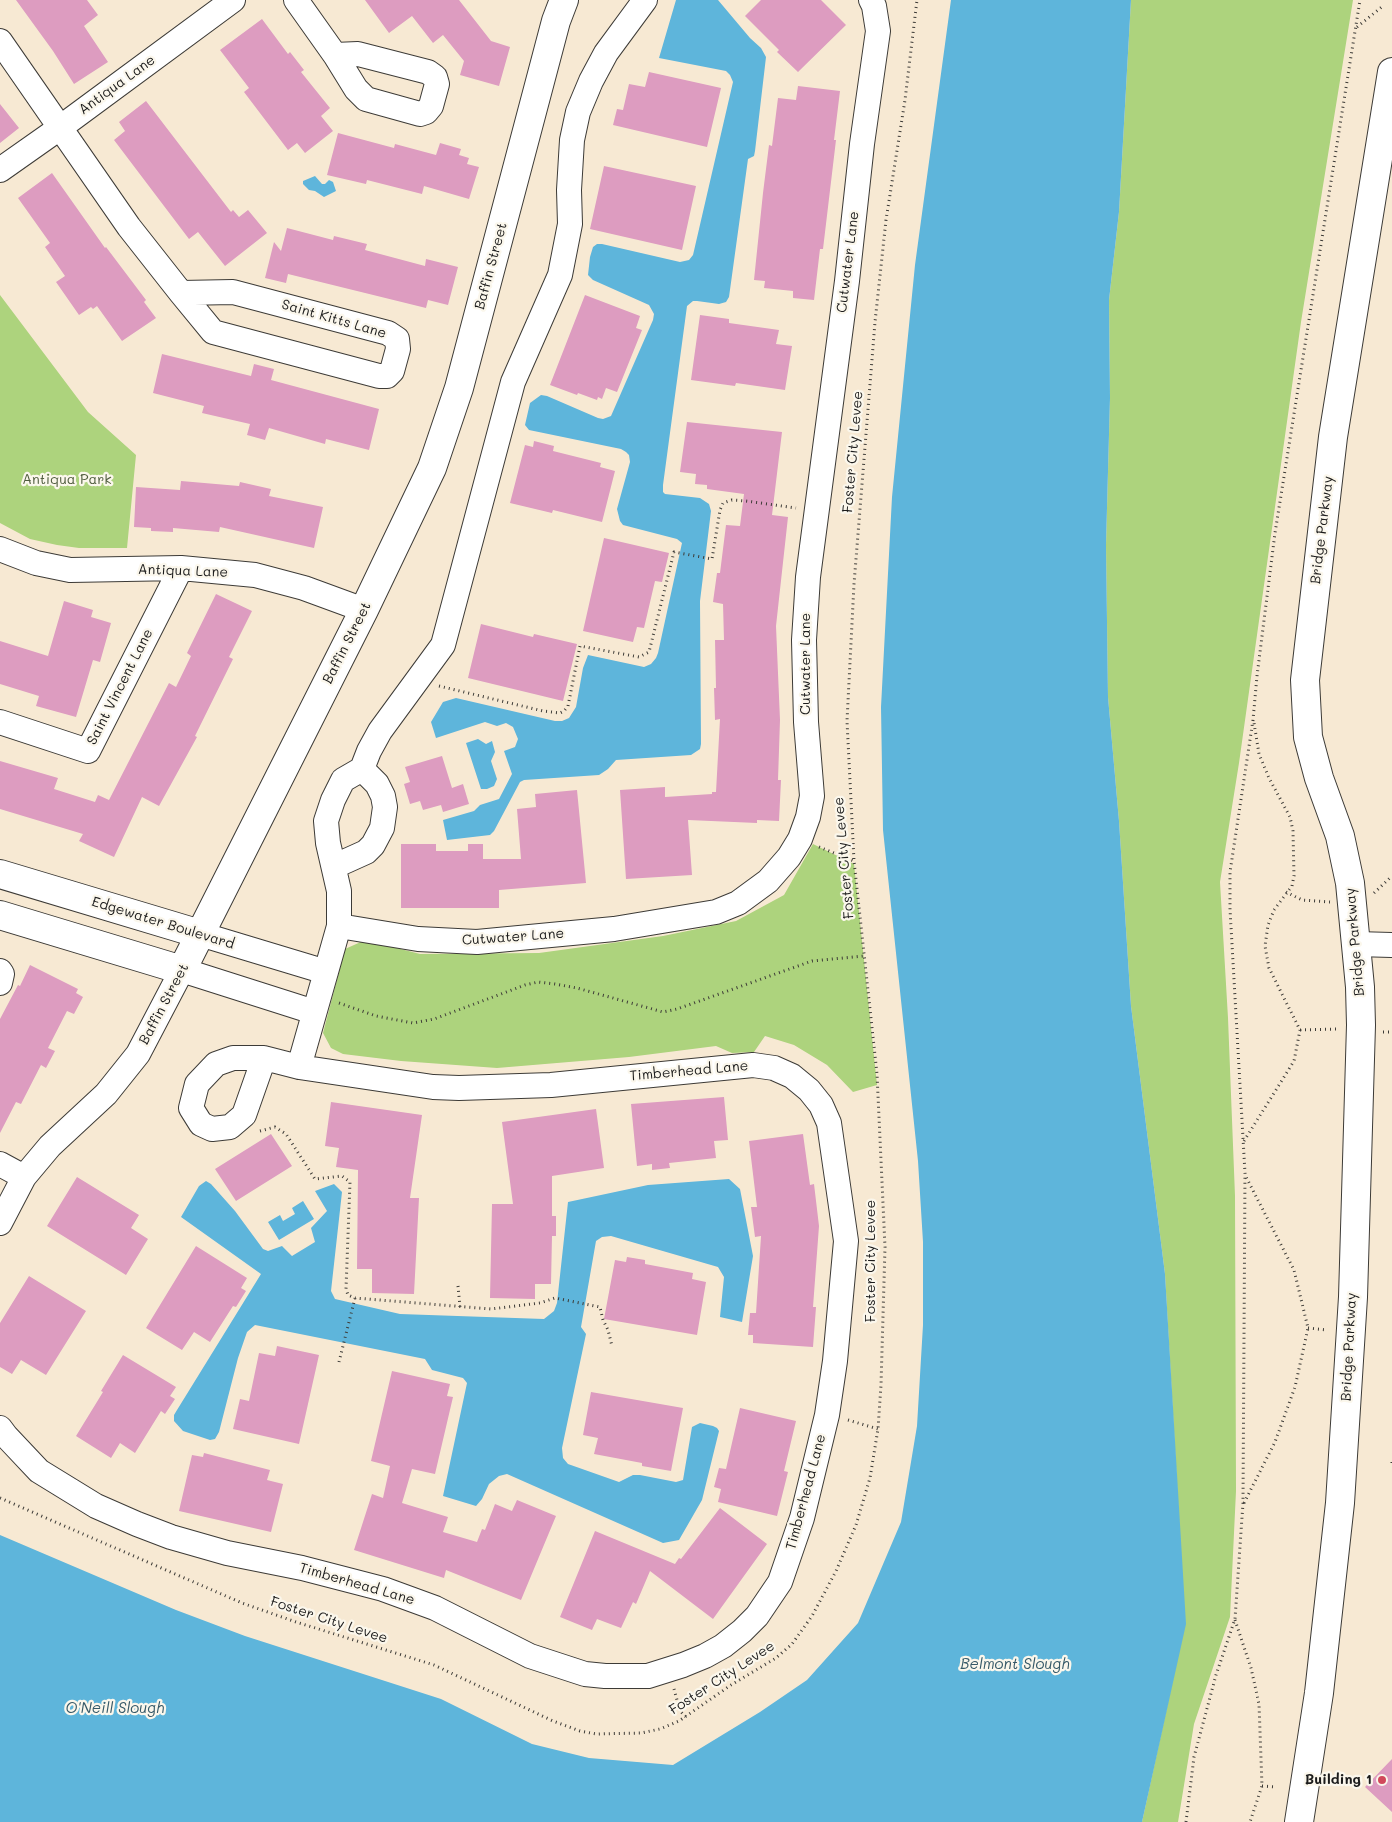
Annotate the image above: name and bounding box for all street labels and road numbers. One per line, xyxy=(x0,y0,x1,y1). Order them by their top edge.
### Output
street label: Antiqua Lane xyxy=(76,52,158,118)
street label: Cutwater Lane xyxy=(833,210,863,314)
street label: Baffin Street xyxy=(471,221,511,311)
street label: Saint Kitts Lane xyxy=(280,296,388,342)
street label: Foster City Levee xyxy=(839,390,867,514)
street label: Bridge Parkway xyxy=(1307,475,1337,585)
street label: Antiqua Lane xyxy=(138,561,228,581)
street label: Baffin Street xyxy=(319,599,375,687)
street label: Cutwater Lane xyxy=(798,613,814,715)
street label: Saint Vincent Lane xyxy=(83,626,157,748)
street label: Foster City Levee xyxy=(830,796,858,920)
street label: Bridge Parkway xyxy=(1342,887,1368,997)
street label: Edgewater Boulevard xyxy=(90,893,236,953)
street label: Cutwater Lane xyxy=(461,925,565,949)
street label: Baffin Street xyxy=(136,961,192,1047)
street label: Timberhead Lane xyxy=(629,1057,749,1085)
street label: Foster City Levee xyxy=(863,1200,879,1322)
street label: Bridge Parkway xyxy=(1338,1292,1360,1402)
street label: Timberhead Lane xyxy=(782,1432,830,1552)
street label: Timberhead Lane xyxy=(297,1560,417,1608)
street label: Foster City Levee xyxy=(268,1593,390,1647)
street label: Foster City Levee xyxy=(666,1638,778,1718)

